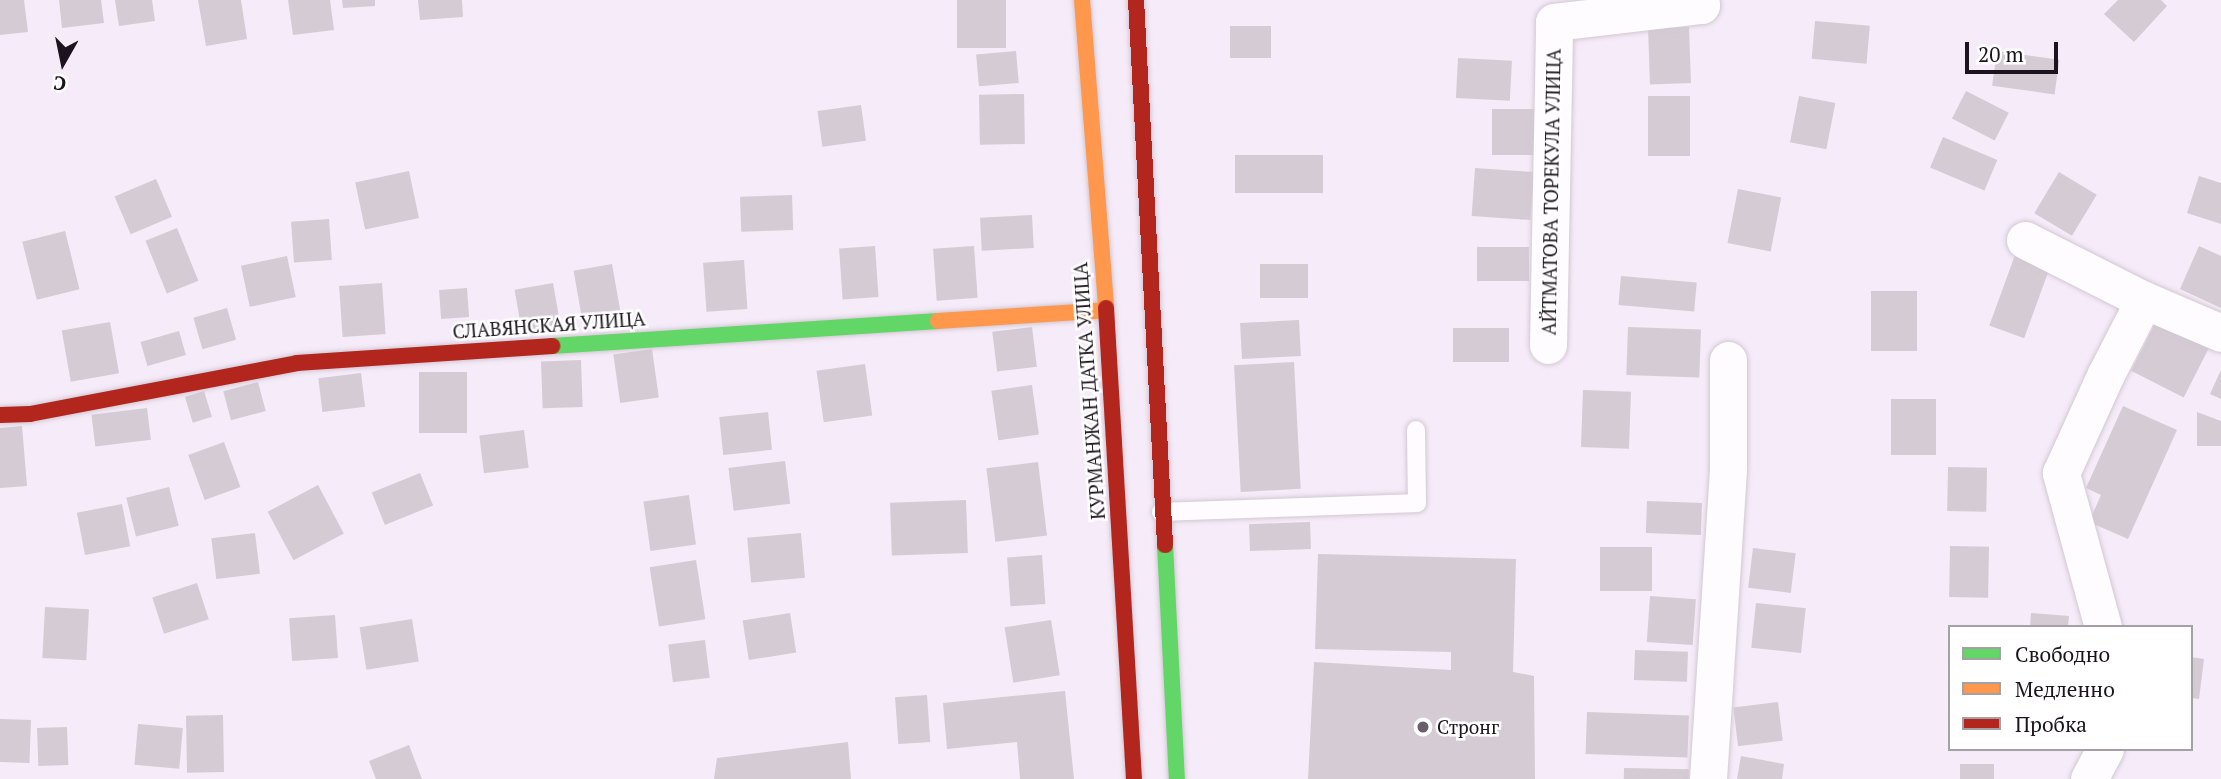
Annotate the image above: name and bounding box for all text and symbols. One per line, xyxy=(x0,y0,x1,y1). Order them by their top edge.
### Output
north arrow xyxy=(28,28,98,98)
scale bar xyxy=(1969,28,2062,72)
text: 20 m xyxy=(1978,40,2024,68)
street label: АЙТМАТОВА ТОРЕКУЛА УЛИЦА xyxy=(1537,48,1565,336)
text: С xyxy=(52,71,68,98)
street label: КУРМАНЖАН ДАТКА УЛИЦА xyxy=(1069,261,1109,521)
street label: СЛАВЯНСКАЯ УЛИЦА xyxy=(452,307,646,343)
legend xyxy=(1948,625,2193,751)
text: Свободно xyxy=(2015,640,2110,668)
text: Медленно xyxy=(2015,675,2115,703)
text: Пробка xyxy=(2015,710,2087,738)
place label: Стронг xyxy=(1437,716,1499,738)
marker: Стронг xyxy=(1415,719,1431,735)

